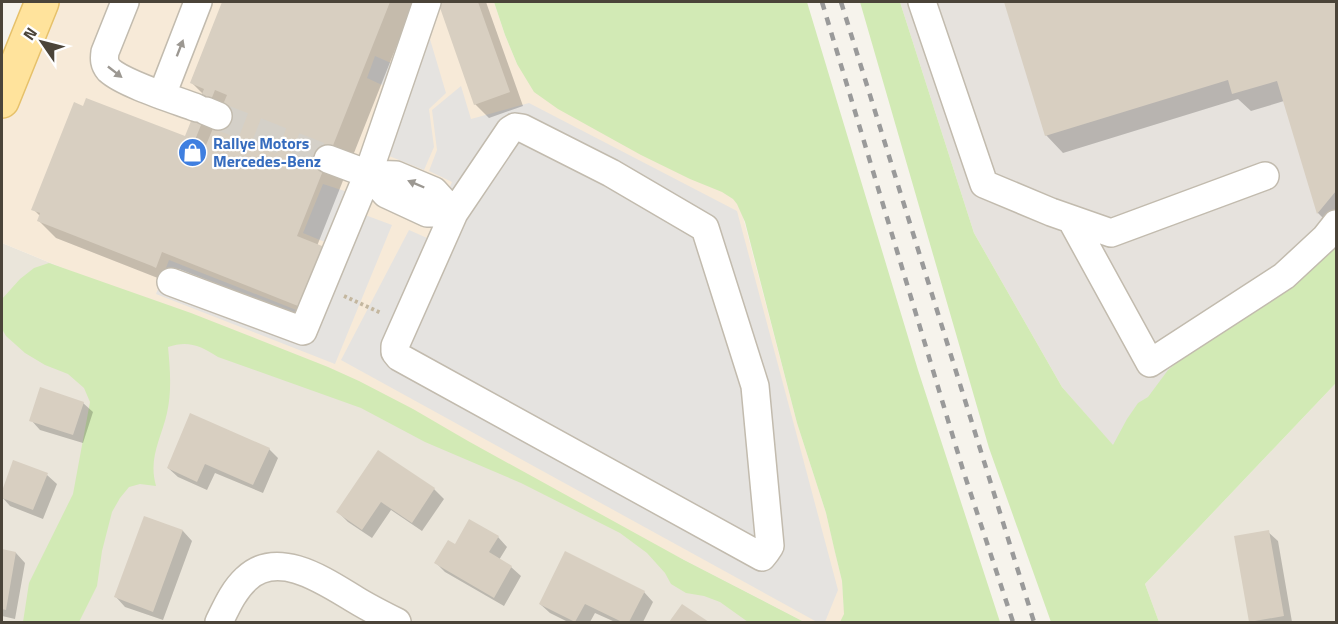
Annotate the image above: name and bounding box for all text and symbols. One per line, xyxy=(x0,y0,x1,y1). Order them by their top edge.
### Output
north arrow xyxy=(12,12,72,72)
text: N xyxy=(17,22,43,45)
one-way arrow xyxy=(176,39,186,57)
one-way arrow xyxy=(107,66,123,79)
place label: Rallye Motors Mercedes-Benz xyxy=(213,131,321,173)
shop icon: Rallye Motors Mercedes-Benz xyxy=(176,136,208,168)
one-way arrow xyxy=(407,179,424,188)

